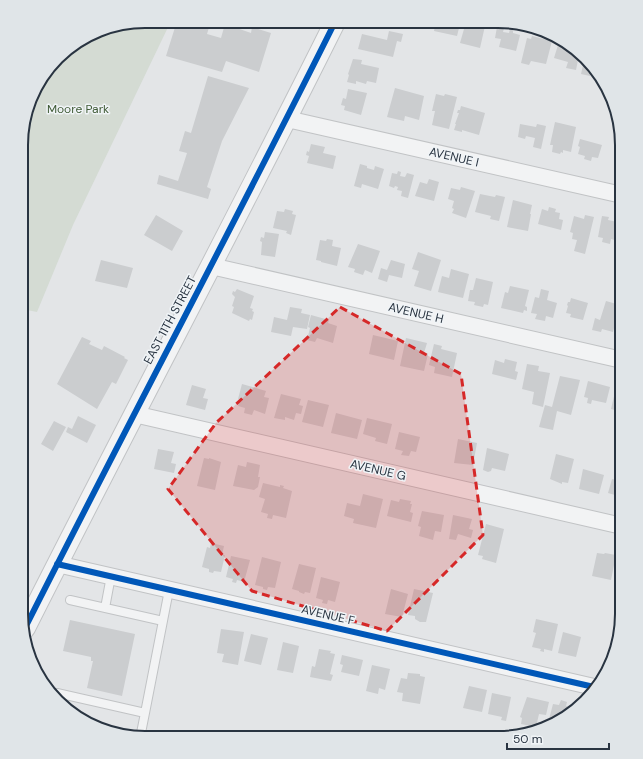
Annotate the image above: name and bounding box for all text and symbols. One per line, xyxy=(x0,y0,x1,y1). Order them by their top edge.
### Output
park label: Moore Park xyxy=(47,101,109,117)
street label: AVENUE I xyxy=(428,144,480,170)
street label: EAST 11TH STREET xyxy=(140,273,200,367)
street label: AVENUE H xyxy=(387,299,445,327)
street label: AVENUE G xyxy=(349,456,407,484)
street label: AVENUE F xyxy=(300,601,357,629)
scale bar xyxy=(507,725,609,751)
text: 50 m xyxy=(513,731,542,747)

